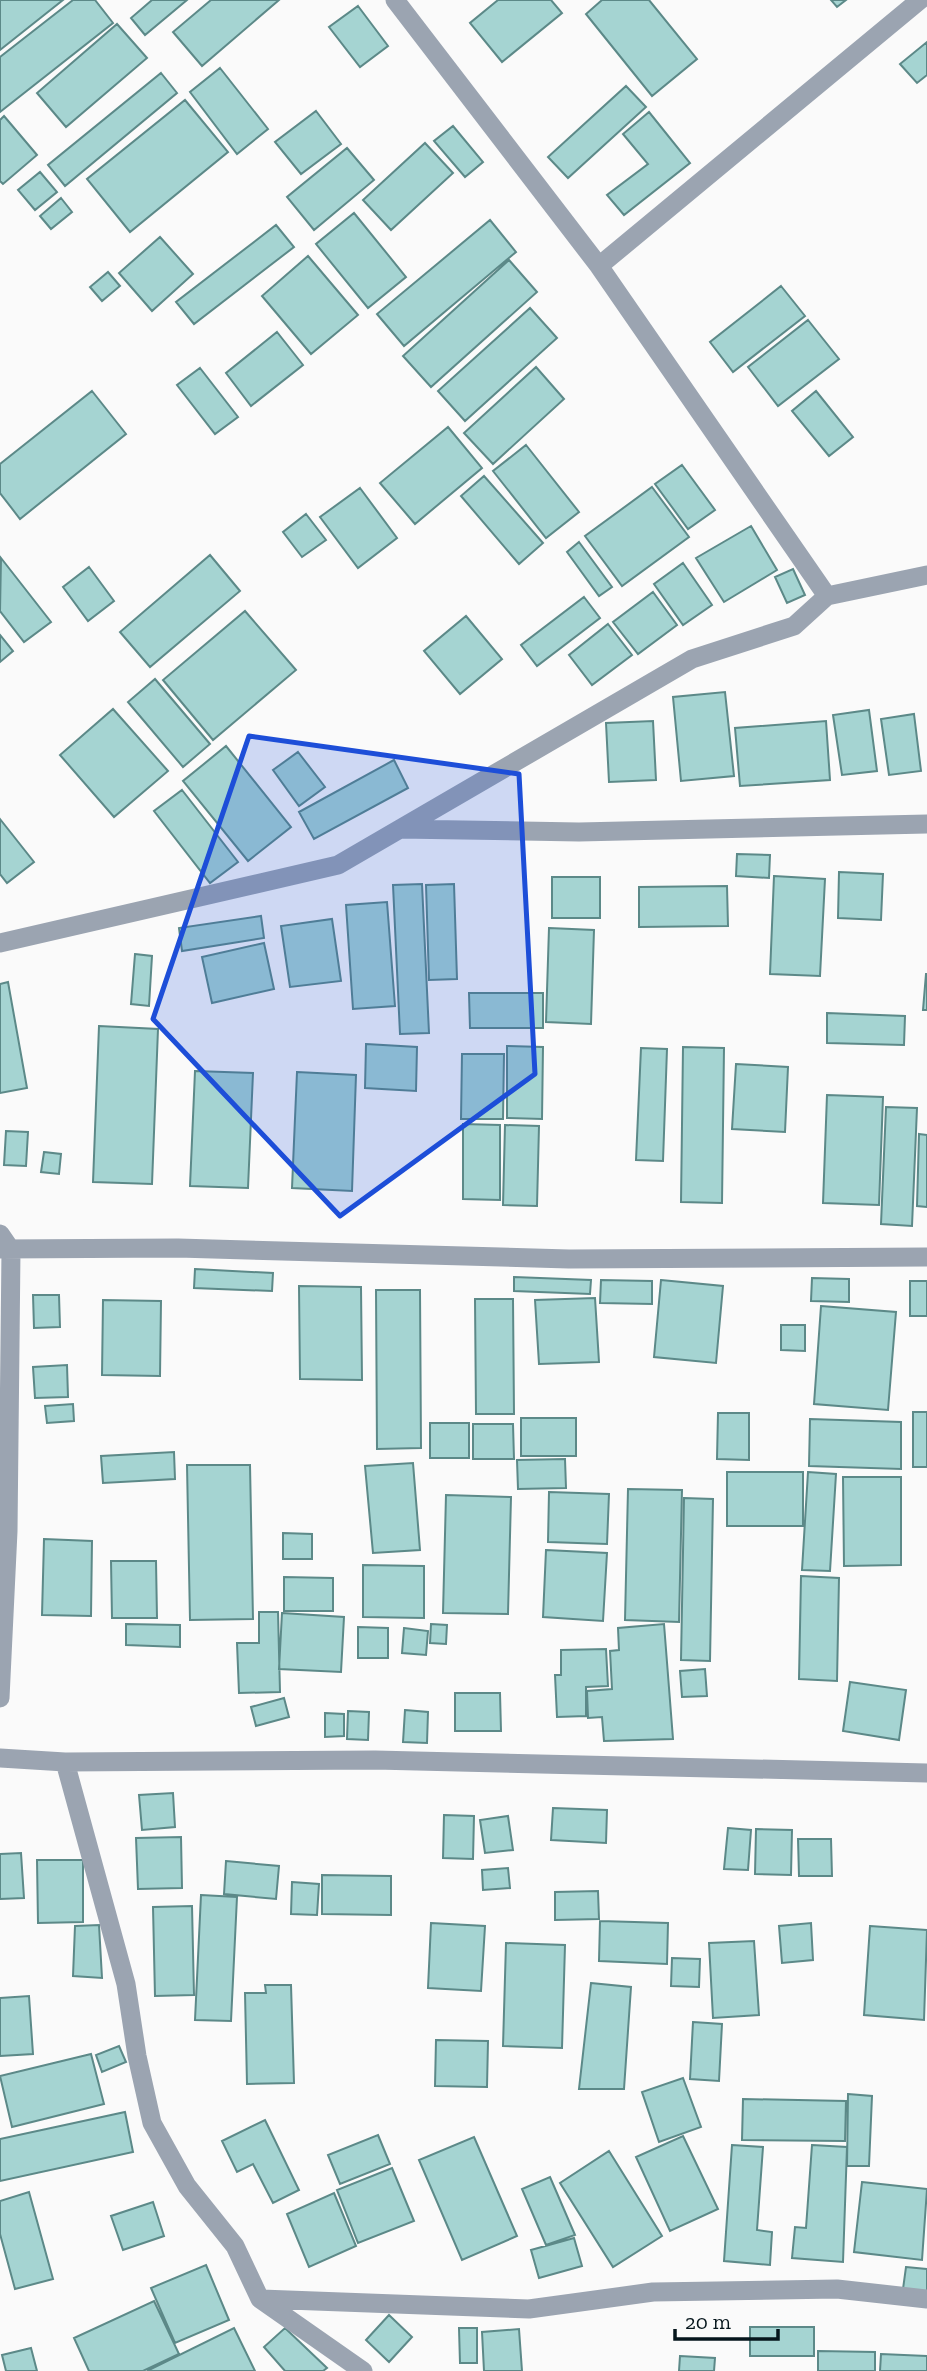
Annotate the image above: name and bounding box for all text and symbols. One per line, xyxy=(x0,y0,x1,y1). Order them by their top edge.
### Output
scale bar xyxy=(675,2298,778,2342)
text: 20 m xyxy=(685,2309,731,2334)

